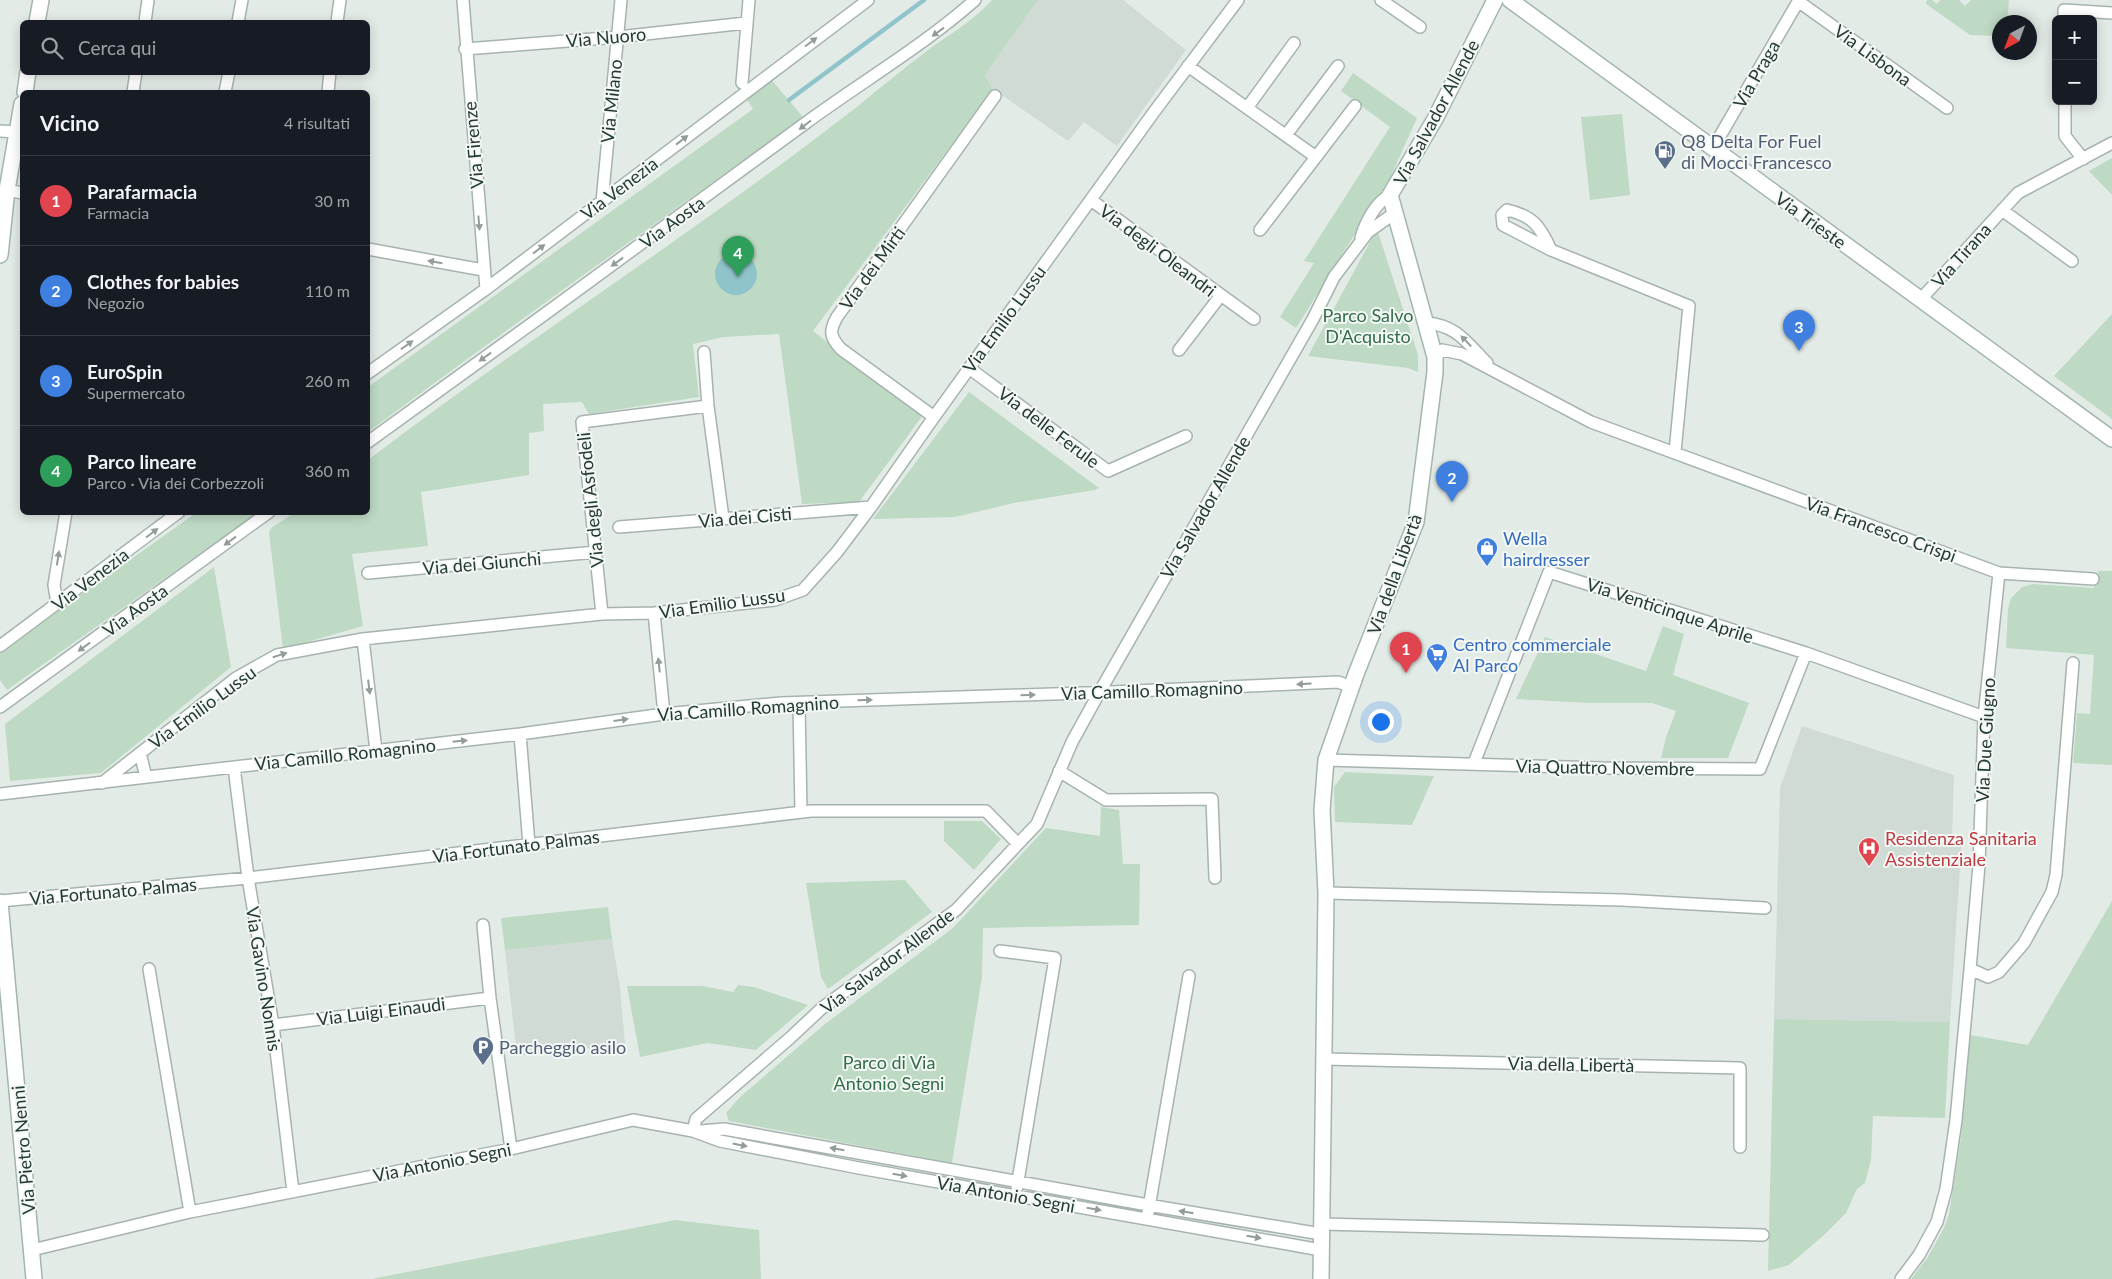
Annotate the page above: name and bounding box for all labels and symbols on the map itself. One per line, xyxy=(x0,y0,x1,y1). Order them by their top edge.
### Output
north arrow xyxy=(1992,15,2037,60)
street label: Via Lisbona xyxy=(1830,19,1916,91)
street label: Via Nuoro xyxy=(565,23,647,51)
one-way arrow xyxy=(932,26,945,37)
street label: Via Salvador Allende xyxy=(1388,36,1484,188)
street label: Via Praga xyxy=(1728,36,1784,112)
one-way arrow xyxy=(804,37,817,48)
street label: Via Milano xyxy=(596,58,626,144)
street label: Via Firenze xyxy=(458,100,488,190)
one-way arrow xyxy=(798,119,811,129)
place label: Q8 Delta For Fuel di Mocci Francesco xyxy=(1681,130,1832,173)
one-way arrow xyxy=(675,135,688,146)
fuel station icon: Q8 Delta For Fuel di Mocci Francesco xyxy=(1653,139,1677,170)
street label: Via Venezia xyxy=(576,152,662,224)
street label: Via Trieste xyxy=(1771,187,1851,253)
street label: Via Aosta xyxy=(635,191,709,253)
street label: Via degli Oleandri xyxy=(1095,199,1221,301)
one-way arrow xyxy=(476,215,484,231)
street label: Via Tirana xyxy=(1926,218,1996,292)
street label: Via dei Mirti xyxy=(835,222,909,314)
pin: 4 xyxy=(722,236,754,277)
one-way arrow xyxy=(532,244,545,255)
one-way arrow xyxy=(427,257,443,265)
one-way arrow xyxy=(610,257,624,267)
street label: Via Emilio Lussu xyxy=(958,261,1050,377)
park label: Parco Salvo D'Acquisto xyxy=(1323,304,1413,347)
pin: 3 xyxy=(1783,310,1815,351)
one-way arrow xyxy=(1460,336,1472,348)
one-way arrow xyxy=(400,340,414,350)
one-way arrow xyxy=(478,352,492,362)
street label: Via delle Ferule xyxy=(994,382,1104,472)
street label: Via degli Asfodeli xyxy=(572,431,608,569)
street label: Via Salvador Allende xyxy=(1155,432,1255,582)
pin: 2 xyxy=(1436,461,1468,502)
street label: Via Francesco Crispi xyxy=(1803,491,1959,567)
street label: Via dei Cisti xyxy=(697,502,793,532)
street label: Via della Libertà xyxy=(1362,511,1426,637)
place label: Wella hairdresser xyxy=(1503,527,1590,570)
one-way arrow xyxy=(145,528,159,538)
one-way arrow xyxy=(223,536,237,546)
shop icon: Wella hairdresser xyxy=(1475,536,1499,567)
street label: Via Venezia xyxy=(47,543,133,615)
street label: Via dei Giunchi xyxy=(422,547,542,579)
one-way arrow xyxy=(55,550,63,566)
street label: Via Venticinque Aprile xyxy=(1584,573,1756,647)
street label: Via Aosta xyxy=(98,579,172,641)
street label: Via Emilio Lussu xyxy=(658,583,786,623)
pin: 1 xyxy=(1390,632,1422,673)
place label: Centro commerciale Al Parco xyxy=(1453,633,1611,676)
one-way arrow xyxy=(77,642,91,652)
supermarket icon: Centro commerciale Al Parco xyxy=(1425,642,1449,673)
one-way arrow xyxy=(273,651,288,659)
one-way arrow xyxy=(655,657,663,673)
street label: Via Emilio Lussu xyxy=(144,661,260,753)
street label: Via Camillo Romagnino xyxy=(1061,676,1243,704)
street label: Via Due Giugno xyxy=(1971,677,1999,803)
one-way arrow xyxy=(365,680,373,696)
one-way arrow xyxy=(1295,680,1311,688)
street label: Via Camillo Romagnino xyxy=(656,691,840,725)
one-way arrow xyxy=(1020,691,1036,699)
one-way arrow xyxy=(858,696,874,704)
your location xyxy=(1368,709,1394,735)
one-way arrow xyxy=(613,716,629,724)
street label: Via Camillo Romagnino xyxy=(253,734,437,774)
one-way arrow xyxy=(452,737,468,745)
street label: Via Quattro Novembre xyxy=(1515,754,1695,780)
street label: Via Fortunato Palmas xyxy=(431,825,601,867)
place label: Residenza Sanitaria Assistenziale xyxy=(1885,827,2037,870)
hospital icon: Residenza Sanitaria Assistenziale xyxy=(1857,836,1881,867)
street label: Via Fortunato Palmas xyxy=(28,873,198,909)
street label: Via Salvador Allende xyxy=(816,904,958,1018)
street label: Via Gavino Nonnis xyxy=(242,905,286,1053)
street label: Via Luigi Einaudi xyxy=(315,992,447,1030)
parking icon: Parcheggio asilo xyxy=(471,1035,495,1066)
place label: Parcheggio asilo xyxy=(499,1036,626,1058)
park label: Parco di Via Antonio Segni xyxy=(834,1051,944,1094)
street label: Via della Libertà xyxy=(1507,1052,1635,1076)
street label: Via Pietro Nenni xyxy=(6,1085,40,1215)
street label: Via Antonio Segni xyxy=(371,1138,513,1186)
one-way arrow xyxy=(732,1141,748,1149)
one-way arrow xyxy=(829,1144,845,1152)
street label: Via Antonio Segni xyxy=(935,1171,1077,1217)
one-way arrow xyxy=(892,1172,908,1180)
one-way arrow xyxy=(1087,1205,1103,1213)
one-way arrow xyxy=(1178,1207,1194,1215)
one-way arrow xyxy=(1247,1234,1263,1242)

